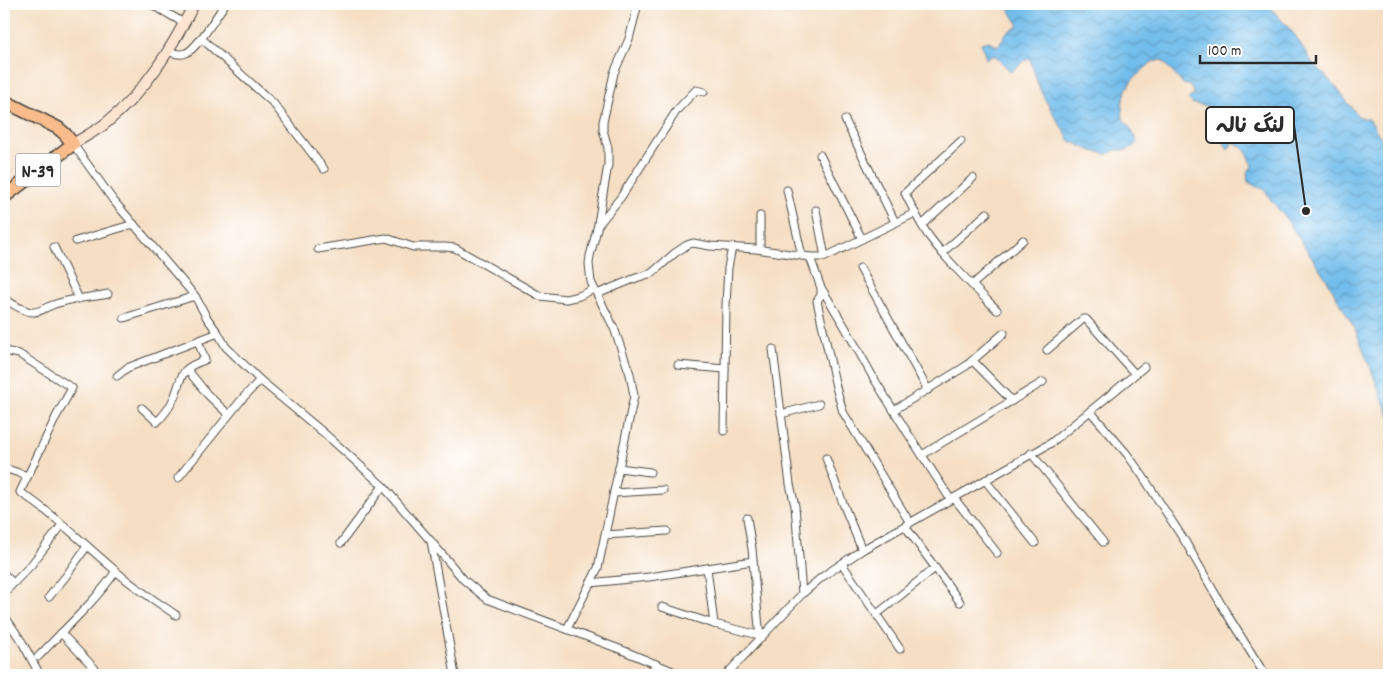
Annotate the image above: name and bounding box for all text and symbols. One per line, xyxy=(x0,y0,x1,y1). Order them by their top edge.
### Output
scale bar xyxy=(1200,32,1317,64)
text: 100 m xyxy=(1208,41,1241,63)
callout: لنگ نالہ xyxy=(1206,107,1294,143)
text: لنگ نالہ xyxy=(1216,112,1284,143)
road number: N-39 xyxy=(15,154,60,186)

